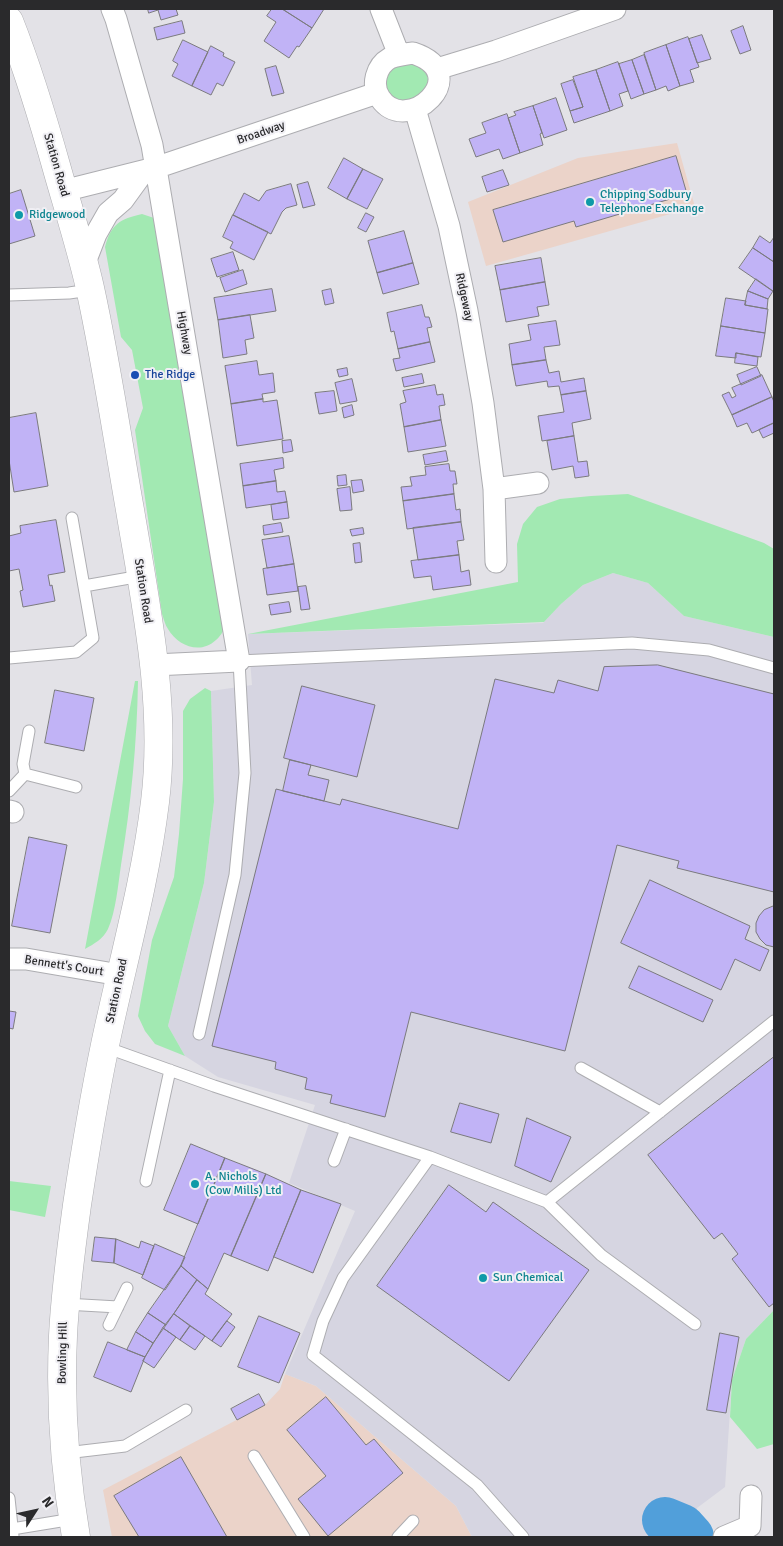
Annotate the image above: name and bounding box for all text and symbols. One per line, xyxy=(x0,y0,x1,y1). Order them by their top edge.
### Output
street label: Broadway xyxy=(235,118,287,148)
street label: Station Road xyxy=(40,132,72,198)
place label: Chipping Sodbury Telephone Exchange xyxy=(600,188,704,216)
marker: Chipping Sodbury Telephone Exchange xyxy=(584,196,596,208)
place label: Ridgewood xyxy=(29,208,85,222)
marker: Ridgewood xyxy=(13,209,25,221)
street label: Ridgeway xyxy=(452,271,476,323)
street label: Highway xyxy=(173,310,195,356)
place label: The Ridge xyxy=(145,368,195,382)
marker: The Ridge xyxy=(129,369,141,381)
street label: Station Road xyxy=(131,558,155,624)
street label: Bennett's Court xyxy=(23,953,105,979)
street label: Station Road xyxy=(103,957,131,1025)
place label: A. Nichols (Cow Mills) Ltd xyxy=(205,1170,282,1198)
marker: A. Nichols (Cow Mills) Ltd xyxy=(189,1178,201,1190)
place label: Sun Chemical xyxy=(493,1271,563,1285)
marker: Sun Chemical xyxy=(477,1272,489,1284)
street label: Bowling Hill xyxy=(55,1322,71,1384)
north arrow xyxy=(10,1486,60,1536)
text: N xyxy=(38,1493,57,1511)

